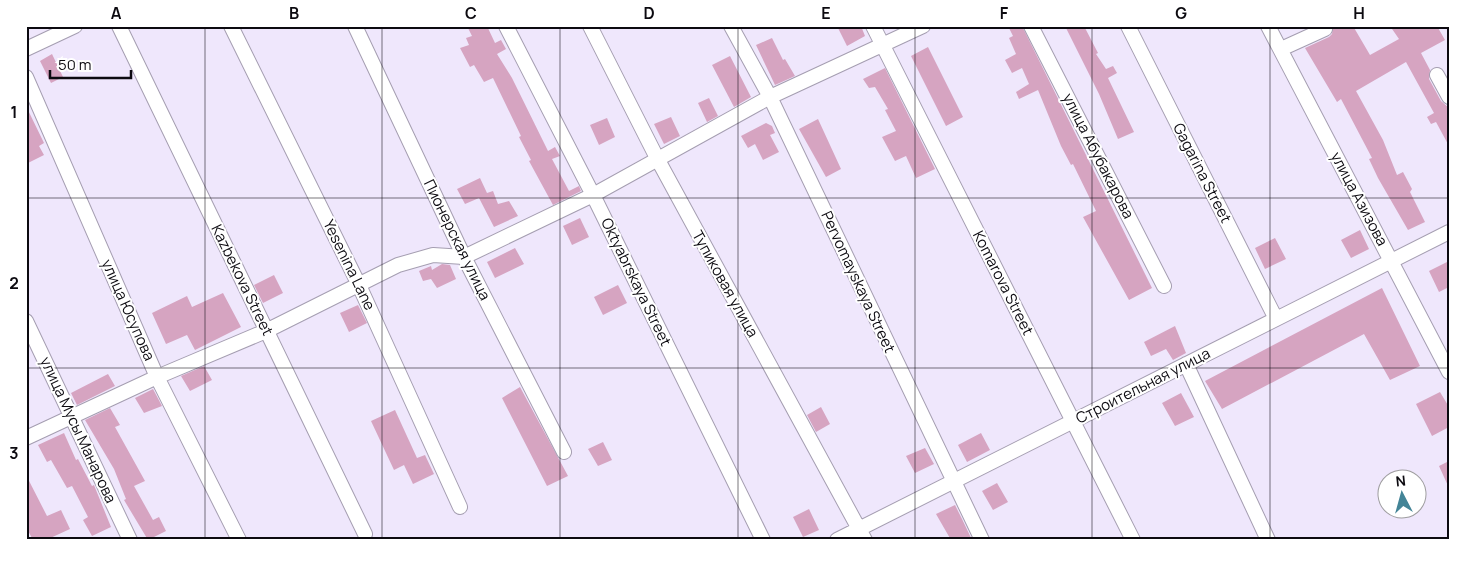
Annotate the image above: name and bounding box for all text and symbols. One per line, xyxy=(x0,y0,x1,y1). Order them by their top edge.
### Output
text: A xyxy=(111,2,122,24)
text: B xyxy=(289,2,299,24)
text: C xyxy=(465,2,477,24)
text: D xyxy=(643,2,655,24)
text: E xyxy=(821,2,831,24)
text: F xyxy=(1000,2,1009,24)
text: G xyxy=(1175,2,1187,24)
text: H xyxy=(1353,2,1365,24)
scale bar xyxy=(50,48,131,80)
text: 50 m xyxy=(58,54,92,75)
street label: улица Абубакарова xyxy=(1058,89,1139,222)
text: 1 xyxy=(10,101,18,123)
street label: Gagarina Street xyxy=(1168,119,1237,226)
street label: улица Азизова xyxy=(1326,148,1393,250)
street label: Пионерская улица xyxy=(419,176,496,304)
street label: Pervomayskaya Street xyxy=(816,208,901,356)
street label: Oktyabrskaya Street xyxy=(596,214,677,349)
street label: Yesenina Lane xyxy=(318,216,381,314)
street label: Kazbekova Street xyxy=(206,221,278,339)
street label: Тупиковая улица xyxy=(687,227,763,341)
street label: Komarova Street xyxy=(968,227,1039,339)
street label: улица Юсупова xyxy=(97,256,160,364)
text: 2 xyxy=(9,272,19,294)
street label: Строительная улица xyxy=(1072,343,1214,429)
street label: улица Мусы Манарова xyxy=(35,353,122,506)
text: 3 xyxy=(9,442,19,464)
north arrow xyxy=(1378,468,1428,518)
text: N xyxy=(1395,471,1407,491)

